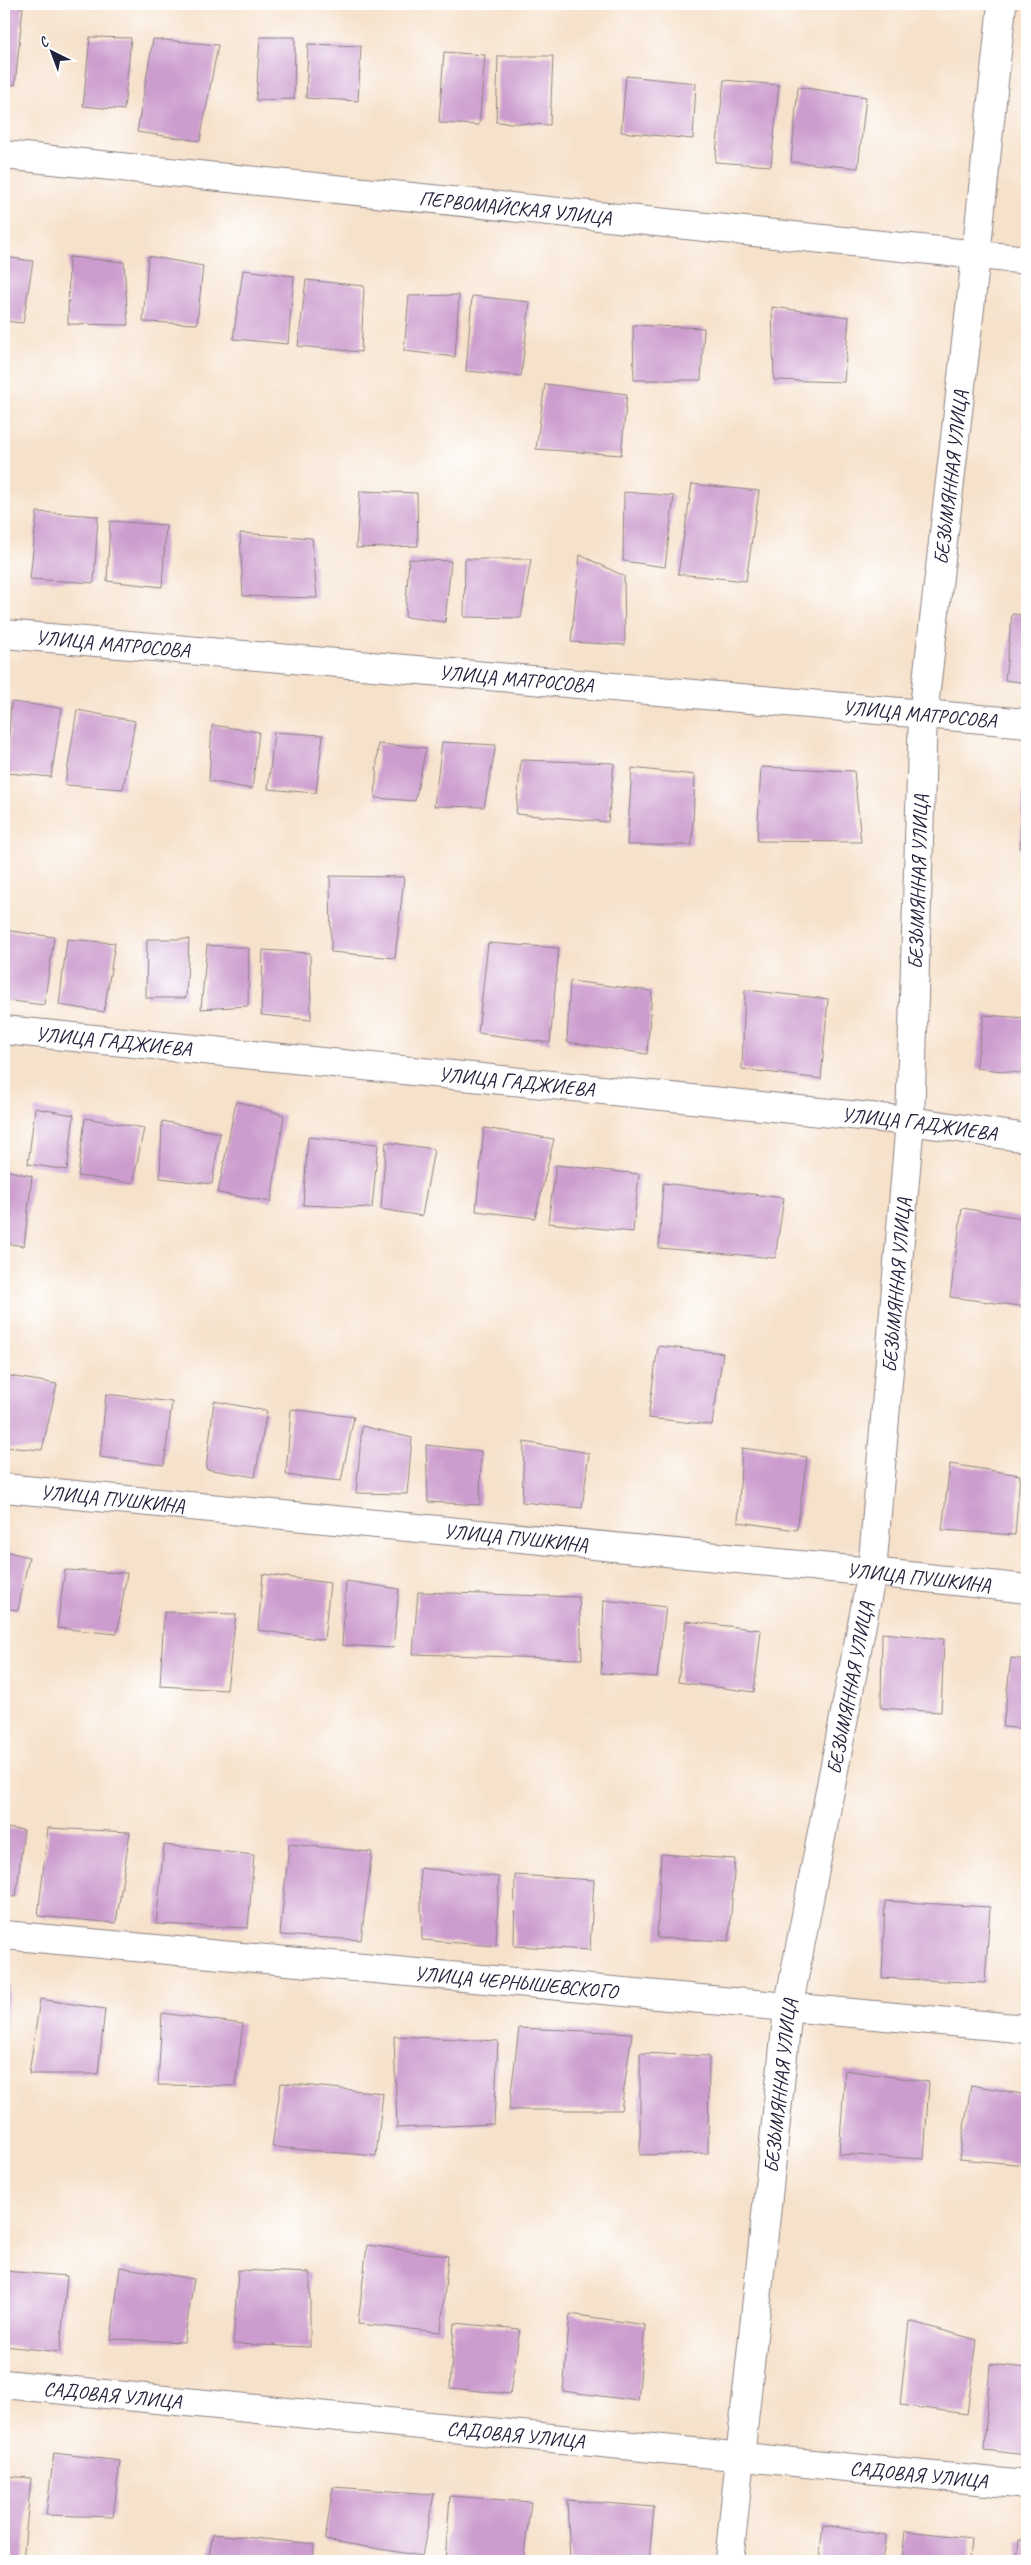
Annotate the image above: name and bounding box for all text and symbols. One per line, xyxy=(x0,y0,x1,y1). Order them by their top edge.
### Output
north arrow xyxy=(28,28,78,78)
text: С xyxy=(35,33,53,51)
street label: ПЕРВОМАЙСКАЯ УЛИЦА xyxy=(418,186,614,230)
street label: БЕЗЫМЯННАЯ УЛИЦА xyxy=(928,388,973,566)
street label: УЛИЦА МАТРОСОВА xyxy=(35,625,192,663)
street label: УЛИЦА МАТРОСОВА xyxy=(438,660,595,698)
street label: УЛИЦА МАТРОСОВА xyxy=(841,695,998,733)
street label: БЕЗЫМЯННАЯ УЛИЦА xyxy=(903,793,933,970)
street label: УЛИЦА ГАДЖИЕВА xyxy=(34,1021,193,1062)
street label: УЛИЦА ГАДЖИЕВА xyxy=(437,1062,596,1102)
street label: УЛИЦА ГАДЖИЕВА xyxy=(840,1102,999,1147)
street label: БЕЗЫМЯННАЯ УЛИЦА xyxy=(877,1196,917,1373)
street label: УЛИЦА ПУШКИНА xyxy=(39,1480,187,1518)
street label: УЛИЦА ПУШКИНА xyxy=(442,1519,590,1558)
street label: УЛИЦА ПУШКИНА xyxy=(845,1558,993,1598)
street label: БЕЗЫМЯННАЯ УЛИЦА xyxy=(821,1599,879,1776)
street label: УЛИЦА ЧЕРНЫШЕВСКОГО xyxy=(413,1961,620,2004)
street label: БЕЗЫМЯННАЯ УЛИЦА xyxy=(759,1996,803,2174)
street label: САДОВАЯ УЛИЦА xyxy=(43,2376,183,2415)
street label: САДОВАЯ УЛИЦА xyxy=(446,2416,586,2454)
street label: САДОВАЯ УЛИЦА xyxy=(849,2456,989,2494)

